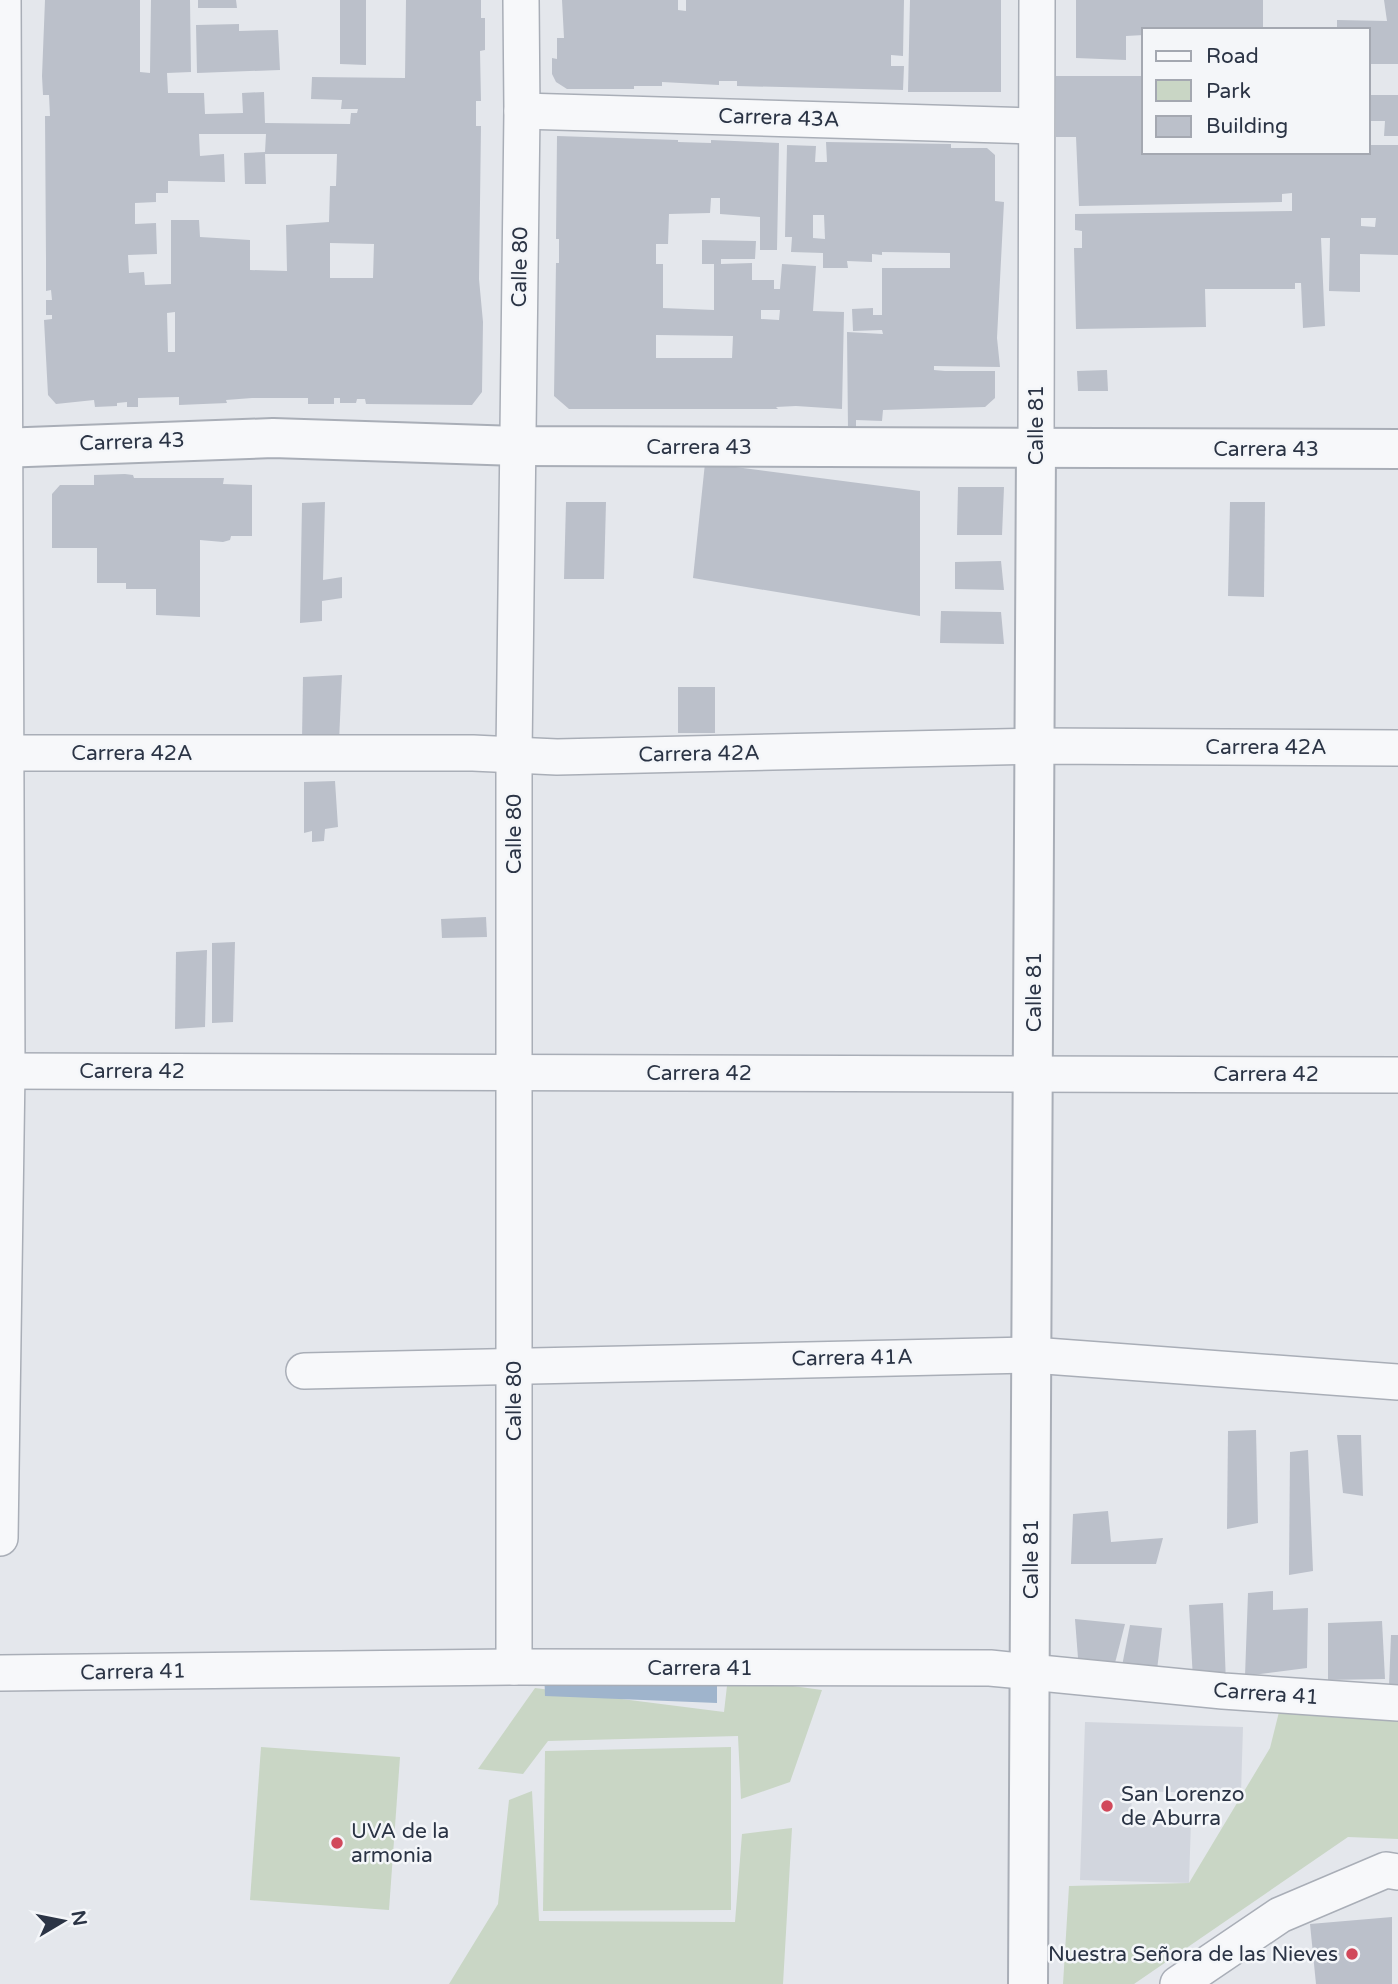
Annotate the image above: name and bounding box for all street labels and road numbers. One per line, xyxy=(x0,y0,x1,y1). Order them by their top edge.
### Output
street label: Carrera 43A xyxy=(718,103,840,133)
street label: Calle 80 xyxy=(507,226,533,308)
street label: Calle 81 xyxy=(1024,385,1049,465)
street label: Carrera 43 xyxy=(79,428,185,456)
street label: Carrera 43 xyxy=(646,435,752,460)
street label: Carrera 43 xyxy=(1213,437,1319,462)
street label: Carrera 42A xyxy=(1205,735,1327,760)
street label: Carrera 42A xyxy=(638,740,760,768)
street label: Carrera 42A xyxy=(71,741,193,766)
street label: Calle 80 xyxy=(502,794,527,874)
street label: Calle 81 xyxy=(1022,952,1047,1032)
street label: Carrera 42 xyxy=(79,1059,185,1084)
street label: Carrera 42 xyxy=(646,1061,752,1086)
street label: Carrera 42 xyxy=(1213,1062,1319,1087)
street label: Carrera 41A xyxy=(791,1344,913,1372)
street label: Calle 80 xyxy=(502,1361,527,1441)
street label: Calle 81 xyxy=(1019,1519,1044,1599)
street label: Carrera 41 xyxy=(647,1656,753,1681)
street label: Carrera 41 xyxy=(80,1659,186,1685)
street label: Carrera 41 xyxy=(1212,1678,1320,1710)

